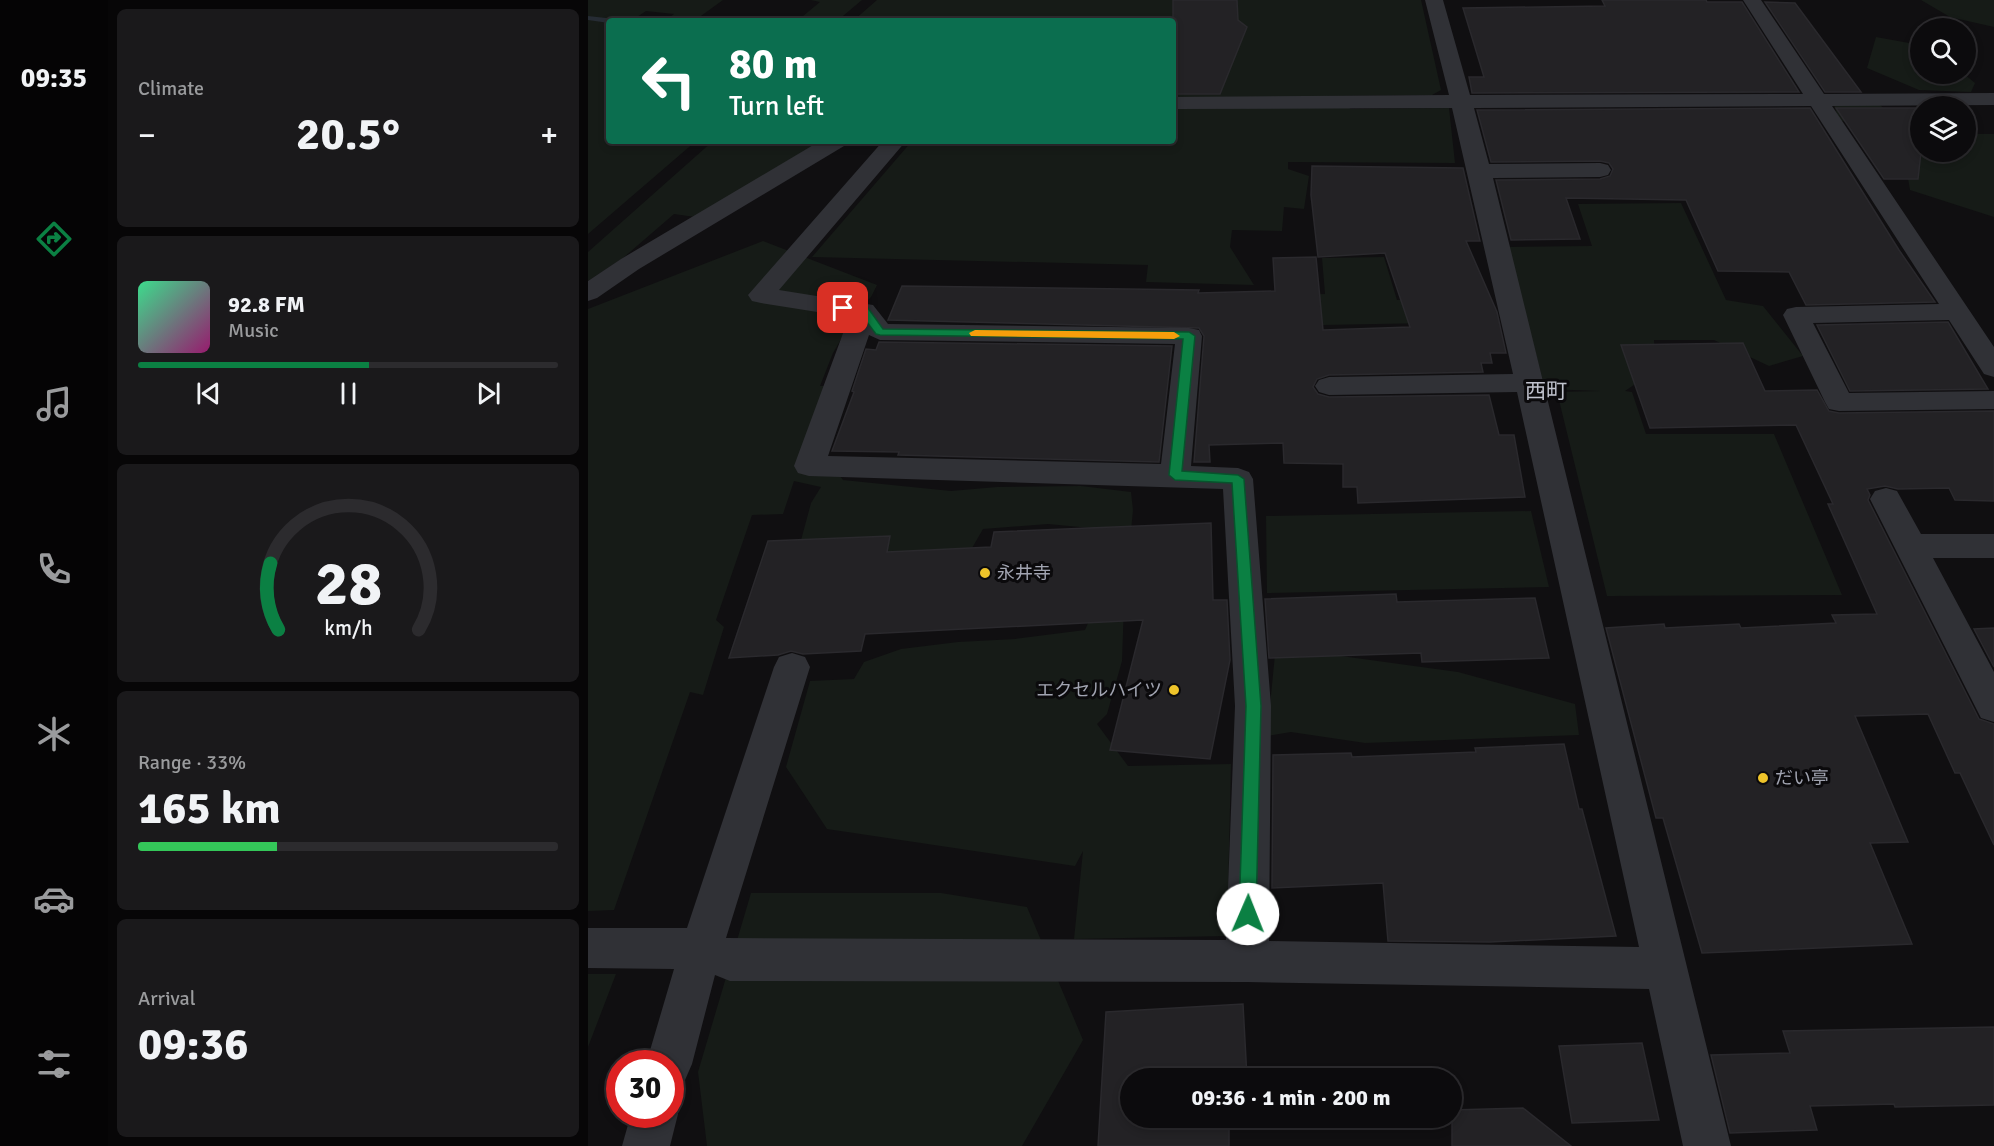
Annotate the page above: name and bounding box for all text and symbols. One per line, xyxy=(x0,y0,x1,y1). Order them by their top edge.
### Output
map controls xyxy=(1910,18,1976,162)
button: search xyxy=(1910,18,1976,84)
text: 80 m xyxy=(729,39,818,90)
icon: left xyxy=(630,42,708,120)
text: 09:35 xyxy=(21,62,87,95)
text: Climate xyxy=(138,76,204,101)
text: Turn left xyxy=(729,90,824,123)
button: layers xyxy=(1910,96,1976,162)
text: 20.5° xyxy=(296,107,400,162)
text: − xyxy=(138,115,156,156)
text: + xyxy=(540,115,558,156)
icon: directions xyxy=(33,218,75,260)
pin xyxy=(817,282,868,333)
text: 92.8 FM xyxy=(228,291,305,318)
icon: arrive xyxy=(826,291,859,324)
text: Music xyxy=(228,318,279,343)
icon: previous xyxy=(192,377,225,410)
icon: pause xyxy=(332,377,365,410)
icon: next xyxy=(472,377,505,410)
district label: 西町 xyxy=(1525,378,1567,404)
icon: music xyxy=(33,383,75,425)
text: 28 xyxy=(314,545,382,622)
icon: phone xyxy=(33,548,75,590)
place label: 永井寺 xyxy=(997,562,1051,584)
marker: 永井寺 xyxy=(978,566,992,580)
text: km/h xyxy=(324,615,372,641)
place label: エクセルハイツ xyxy=(1036,679,1162,701)
marker: エクセルハイツ xyxy=(1167,683,1181,697)
icon: climate xyxy=(33,713,75,755)
text: Range · 33% xyxy=(138,750,246,775)
place label: だい亭 xyxy=(1775,767,1829,789)
marker: だい亭 xyxy=(1756,771,1770,785)
text: 165 km xyxy=(138,781,281,836)
icon: car xyxy=(33,878,75,920)
position arrow xyxy=(1216,882,1280,946)
text: Arrival xyxy=(138,986,196,1011)
text: 09:36 xyxy=(138,1017,248,1072)
icon: filters xyxy=(33,1043,75,1085)
speed limit sign: 30 xyxy=(606,1050,684,1128)
text: 09:36 · 1 min · 200 m xyxy=(1191,1084,1391,1111)

